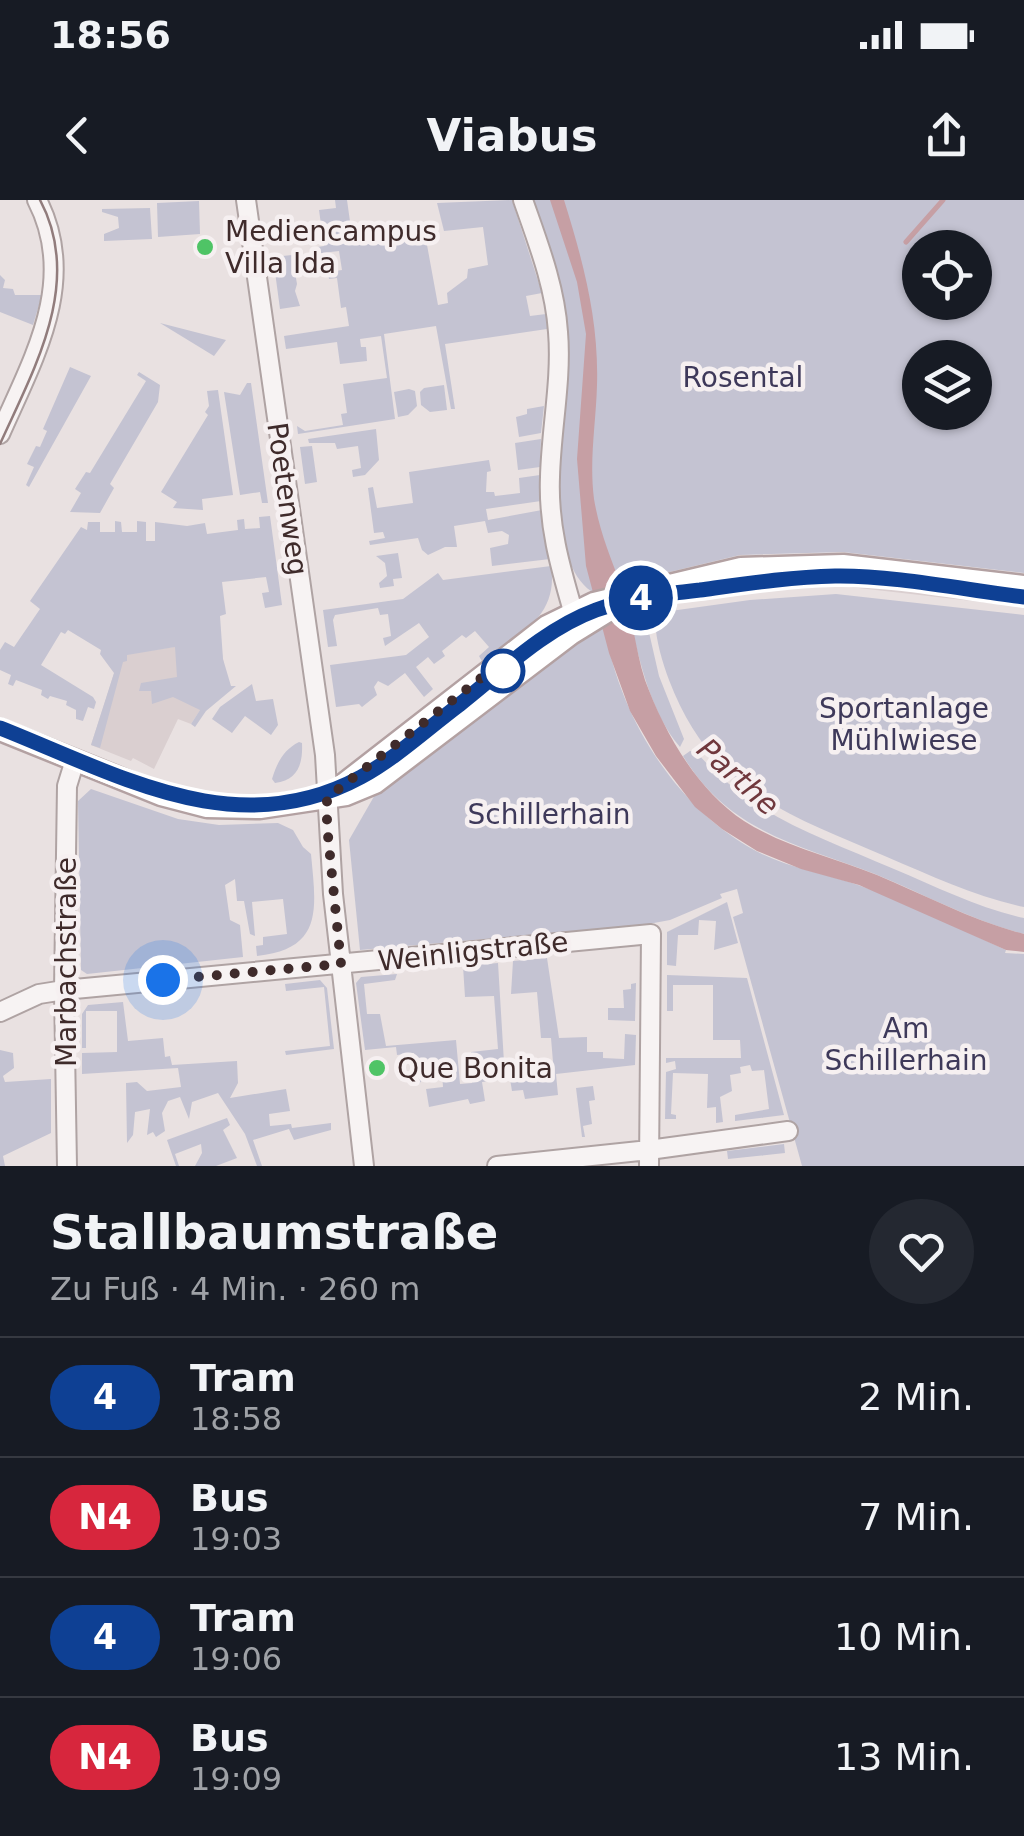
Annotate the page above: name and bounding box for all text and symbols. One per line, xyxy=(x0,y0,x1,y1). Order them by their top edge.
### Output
text: 18:56 xyxy=(50,13,171,57)
icon: back xyxy=(50,108,105,163)
icon: share xyxy=(919,108,974,163)
text: Viabus xyxy=(427,109,597,162)
place label: Mediencampus Villa Ida xyxy=(225,215,437,280)
map controls xyxy=(902,230,992,430)
button: locate xyxy=(902,230,992,320)
marker: Mediencampus Villa Ida xyxy=(194,236,216,258)
button: layers xyxy=(902,340,992,430)
park label: Rosental xyxy=(683,361,803,394)
street label: Poetenweg xyxy=(260,420,315,578)
line badge: 4 xyxy=(608,566,674,630)
text: 4 xyxy=(629,578,653,618)
unlabelled marker xyxy=(482,650,524,692)
park label: Sportanlage Mühlwiese xyxy=(819,692,989,757)
water label: Parthe xyxy=(690,731,786,822)
park label: Schillerhain xyxy=(468,798,630,831)
street label: Marbachstraße xyxy=(50,857,83,1067)
street label: Weinligstraße xyxy=(376,925,570,978)
your location xyxy=(138,955,188,1005)
park label: Am Schillerhain xyxy=(825,1012,987,1077)
place label: Que Bonita xyxy=(397,1052,553,1085)
marker: Que Bonita xyxy=(366,1057,388,1079)
button: heart xyxy=(869,1199,974,1304)
text: Stallbaumstraße xyxy=(50,1204,498,1260)
text: Zu Fuß · 4 Min. · 260 m xyxy=(50,1270,420,1308)
text: Tram xyxy=(190,1356,296,1400)
text: 2 Min. xyxy=(858,1375,974,1419)
text: 4 xyxy=(93,1377,117,1417)
text: 18:58 xyxy=(190,1400,282,1438)
text: Bus xyxy=(190,1476,269,1520)
text: 7 Min. xyxy=(858,1495,974,1539)
text: N4 xyxy=(78,1497,132,1537)
text: 19:03 xyxy=(190,1520,282,1558)
text: Tram xyxy=(190,1596,296,1640)
text: 10 Min. xyxy=(834,1615,974,1659)
text: 4 xyxy=(93,1617,117,1657)
text: 19:06 xyxy=(190,1640,282,1678)
text: Bus xyxy=(190,1716,269,1760)
text: 13 Min. xyxy=(834,1735,974,1779)
text: N4 xyxy=(78,1737,132,1777)
text: 19:09 xyxy=(190,1760,282,1798)

